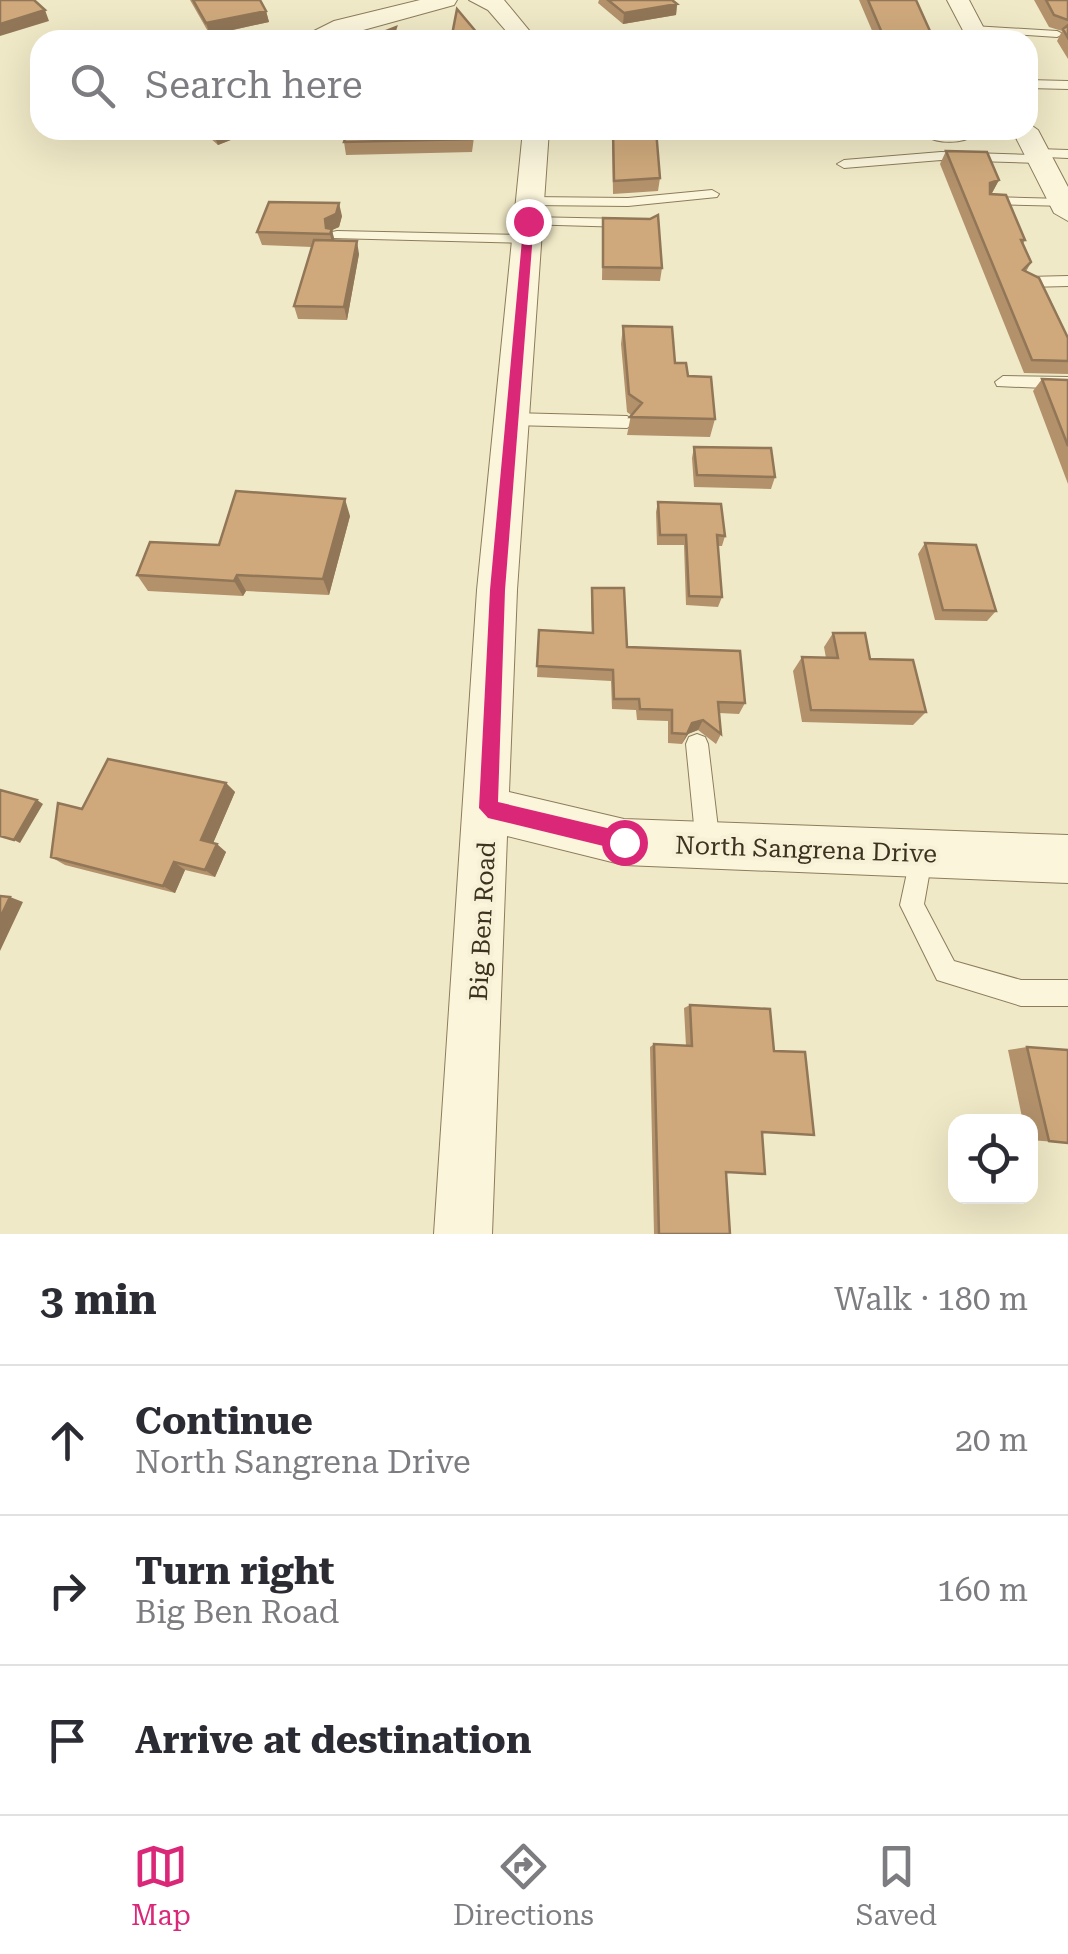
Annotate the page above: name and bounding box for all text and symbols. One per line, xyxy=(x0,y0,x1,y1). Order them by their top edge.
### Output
search box xyxy=(30,30,1038,140)
icon: search xyxy=(65,58,120,113)
text: Search here xyxy=(145,63,363,107)
route end xyxy=(506,199,552,245)
route start xyxy=(602,820,648,866)
street label: North Sangrena Drive xyxy=(674,830,937,869)
street label: Big Ben Road xyxy=(464,841,501,1002)
map controls xyxy=(948,1114,1038,1204)
button: locate xyxy=(948,1114,1038,1204)
text: 3 min xyxy=(40,1275,157,1324)
text: Walk · 180 m xyxy=(834,1280,1028,1318)
text: Continue xyxy=(135,1399,313,1443)
icon: ahead xyxy=(40,1413,95,1468)
text: 20 m xyxy=(955,1421,1028,1459)
text: North Sangrena Drive xyxy=(135,1443,471,1481)
text: Turn right xyxy=(135,1549,334,1593)
icon: right xyxy=(40,1563,95,1618)
text: 160 m xyxy=(937,1571,1028,1609)
text: Big Ben Road xyxy=(135,1593,339,1631)
icon: arrive xyxy=(40,1713,95,1768)
text: Arrive at destination xyxy=(135,1718,531,1762)
tab: Map xyxy=(131,1839,191,1932)
tab: Directions xyxy=(453,1839,594,1932)
tab: Saved xyxy=(856,1839,937,1932)

